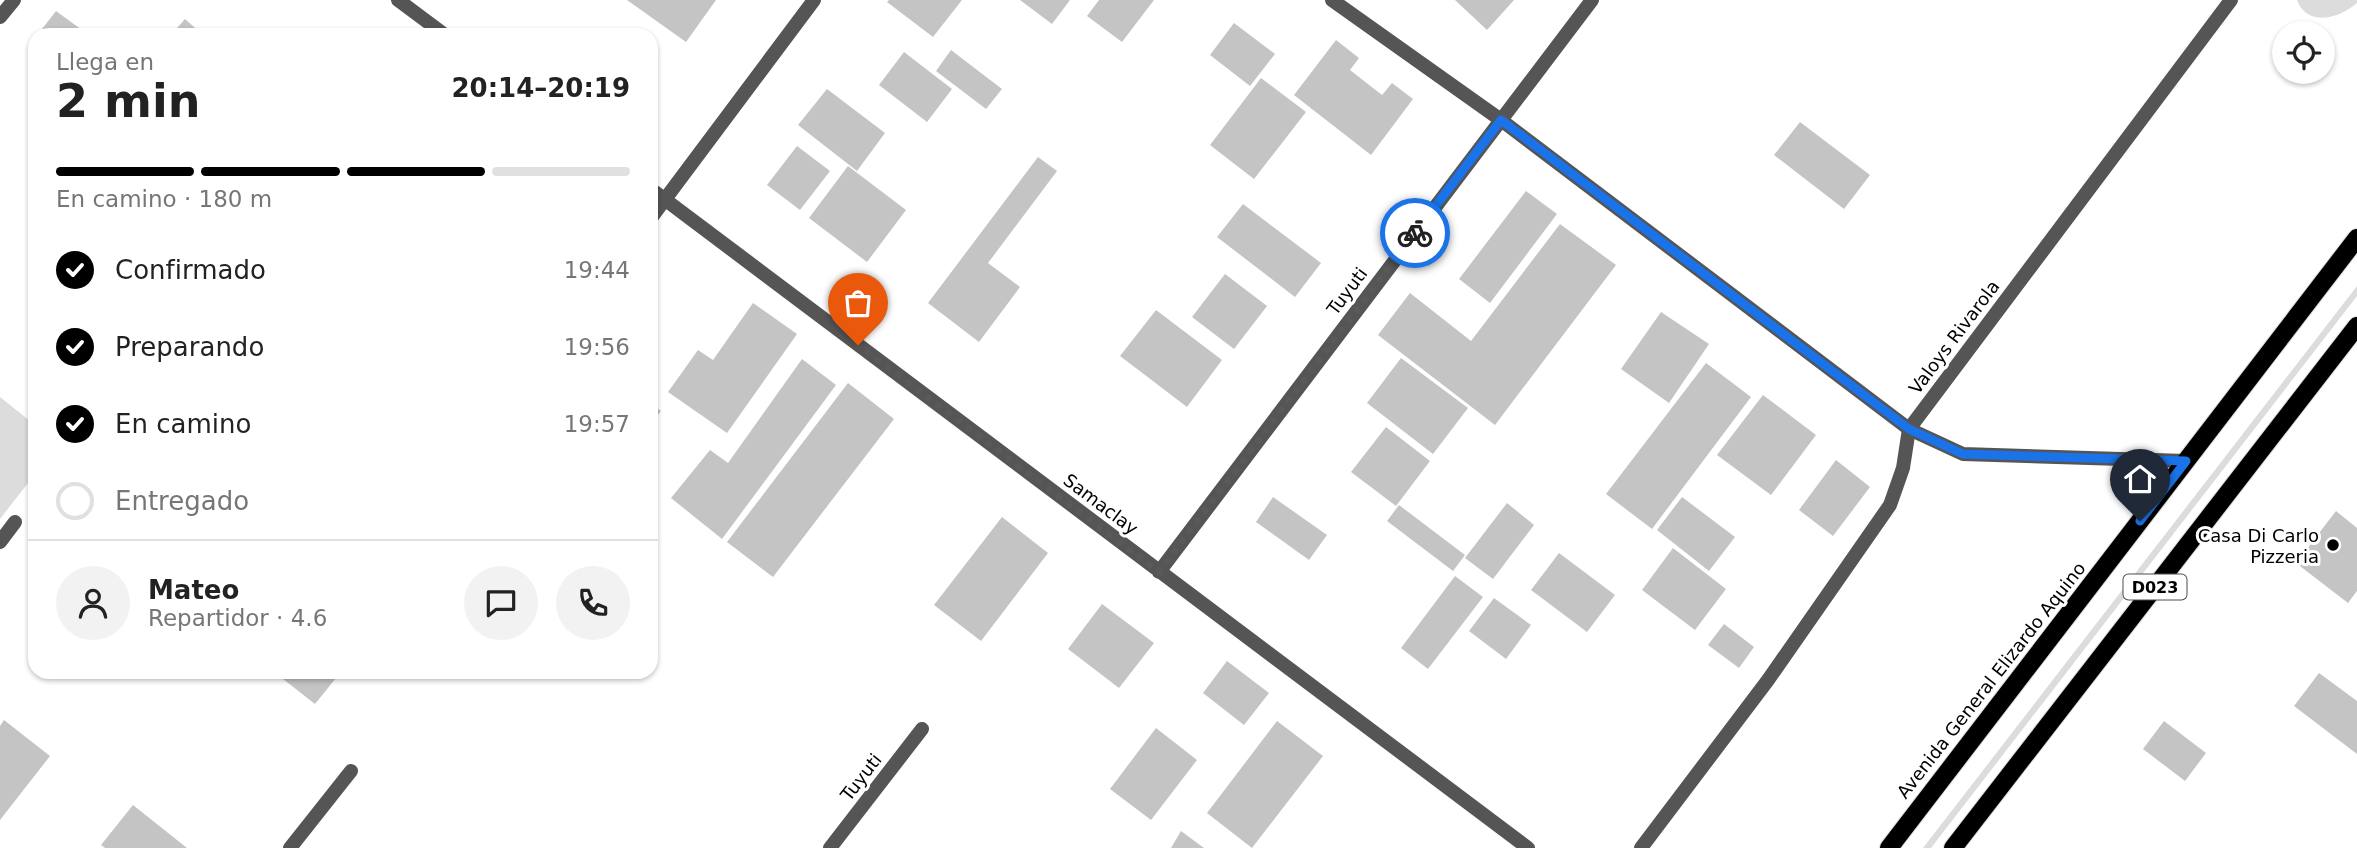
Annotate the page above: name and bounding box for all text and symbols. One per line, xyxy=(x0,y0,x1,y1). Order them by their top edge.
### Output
map controls xyxy=(2272,21,2335,84)
button: locate xyxy=(2272,21,2335,84)
text: Llega en xyxy=(56,49,154,75)
text: 20:14–20:19 xyxy=(451,73,630,103)
text: 2 min xyxy=(56,74,200,128)
text: En camino · 180 m xyxy=(56,186,272,212)
courier xyxy=(1380,198,1450,268)
icon: bike xyxy=(1396,214,1434,252)
icon: check xyxy=(56,251,94,289)
text: Confirmado xyxy=(115,255,266,285)
text: 19:44 xyxy=(564,257,630,283)
street label: Tuyuti xyxy=(1322,263,1372,320)
pin xyxy=(828,273,888,345)
street label: Valoys Rivarola xyxy=(1904,276,2004,398)
icon: bag xyxy=(839,284,877,322)
icon: check xyxy=(56,328,94,366)
text: Preparando xyxy=(115,332,264,362)
text: 19:56 xyxy=(564,334,630,360)
icon: check xyxy=(56,405,94,443)
text: En camino xyxy=(115,409,251,439)
text: 19:57 xyxy=(564,411,630,437)
pin xyxy=(2110,449,2170,521)
icon: home xyxy=(2121,460,2159,498)
street label: Samaclay xyxy=(1060,469,1143,539)
text: Entregado xyxy=(115,486,249,516)
place label: Casa Di Carlo Pizzeria xyxy=(2198,525,2319,567)
marker: Casa Di Carlo Pizzeria xyxy=(2325,537,2341,553)
street label: Avenida General Elizardo Aquino xyxy=(1892,558,2090,802)
button: person xyxy=(56,566,130,640)
button: chat xyxy=(464,566,538,640)
button: phone xyxy=(556,566,630,640)
road number: D023 xyxy=(2124,574,2186,600)
text: Mateo xyxy=(148,575,239,605)
text: Repartidor · 4.6 xyxy=(148,605,327,631)
street label: Tuyuti xyxy=(836,749,886,805)

